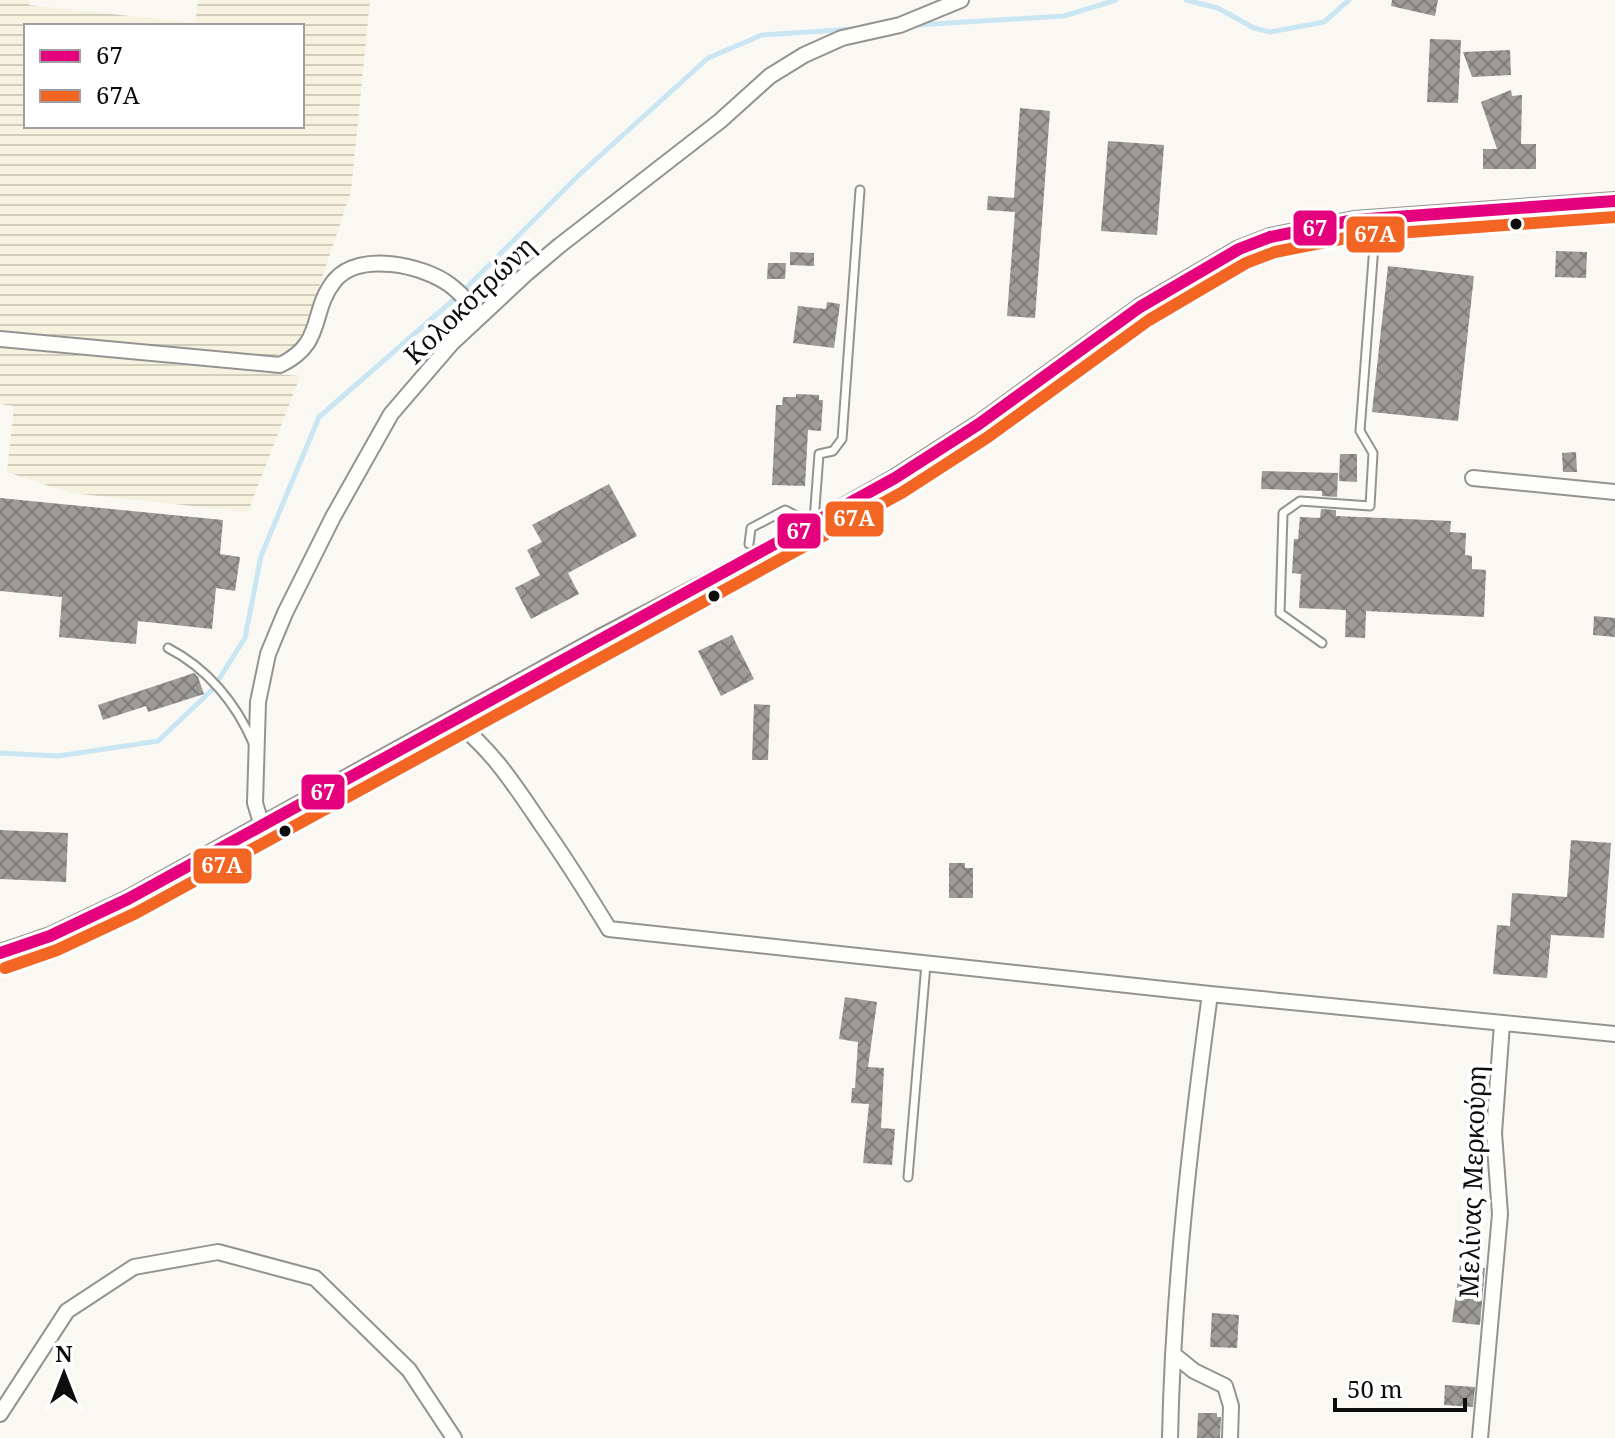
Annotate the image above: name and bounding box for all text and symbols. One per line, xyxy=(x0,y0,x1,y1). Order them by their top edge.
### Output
legend xyxy=(24,24,304,128)
text: 67 xyxy=(96,38,123,71)
text: 67Α xyxy=(96,78,140,111)
line badge: 67 xyxy=(1292,209,1338,247)
text: 67 xyxy=(1303,212,1327,242)
line badge: 67Α xyxy=(1345,215,1406,254)
unlabelled marker xyxy=(1508,216,1524,232)
text: 67Α xyxy=(1354,218,1396,248)
street label: Κολοκοτρώνη xyxy=(396,228,542,372)
line badge: 67Α xyxy=(824,500,885,538)
text: 67Α xyxy=(833,502,875,532)
line badge: 67 xyxy=(776,512,822,550)
text: 67 xyxy=(787,515,811,545)
unlabelled marker xyxy=(706,588,722,604)
line badge: 67 xyxy=(300,773,346,811)
text: 67 xyxy=(311,776,335,806)
unlabelled marker xyxy=(277,823,293,839)
line badge: 67Α xyxy=(192,847,253,885)
text: 67Α xyxy=(201,849,243,879)
street label: Μελίνας Μερκούρη xyxy=(1450,1065,1494,1299)
north arrow xyxy=(24,1334,104,1414)
text: N xyxy=(55,1338,73,1368)
scale bar xyxy=(1335,1362,1465,1412)
text: 50 m xyxy=(1347,1372,1403,1405)

